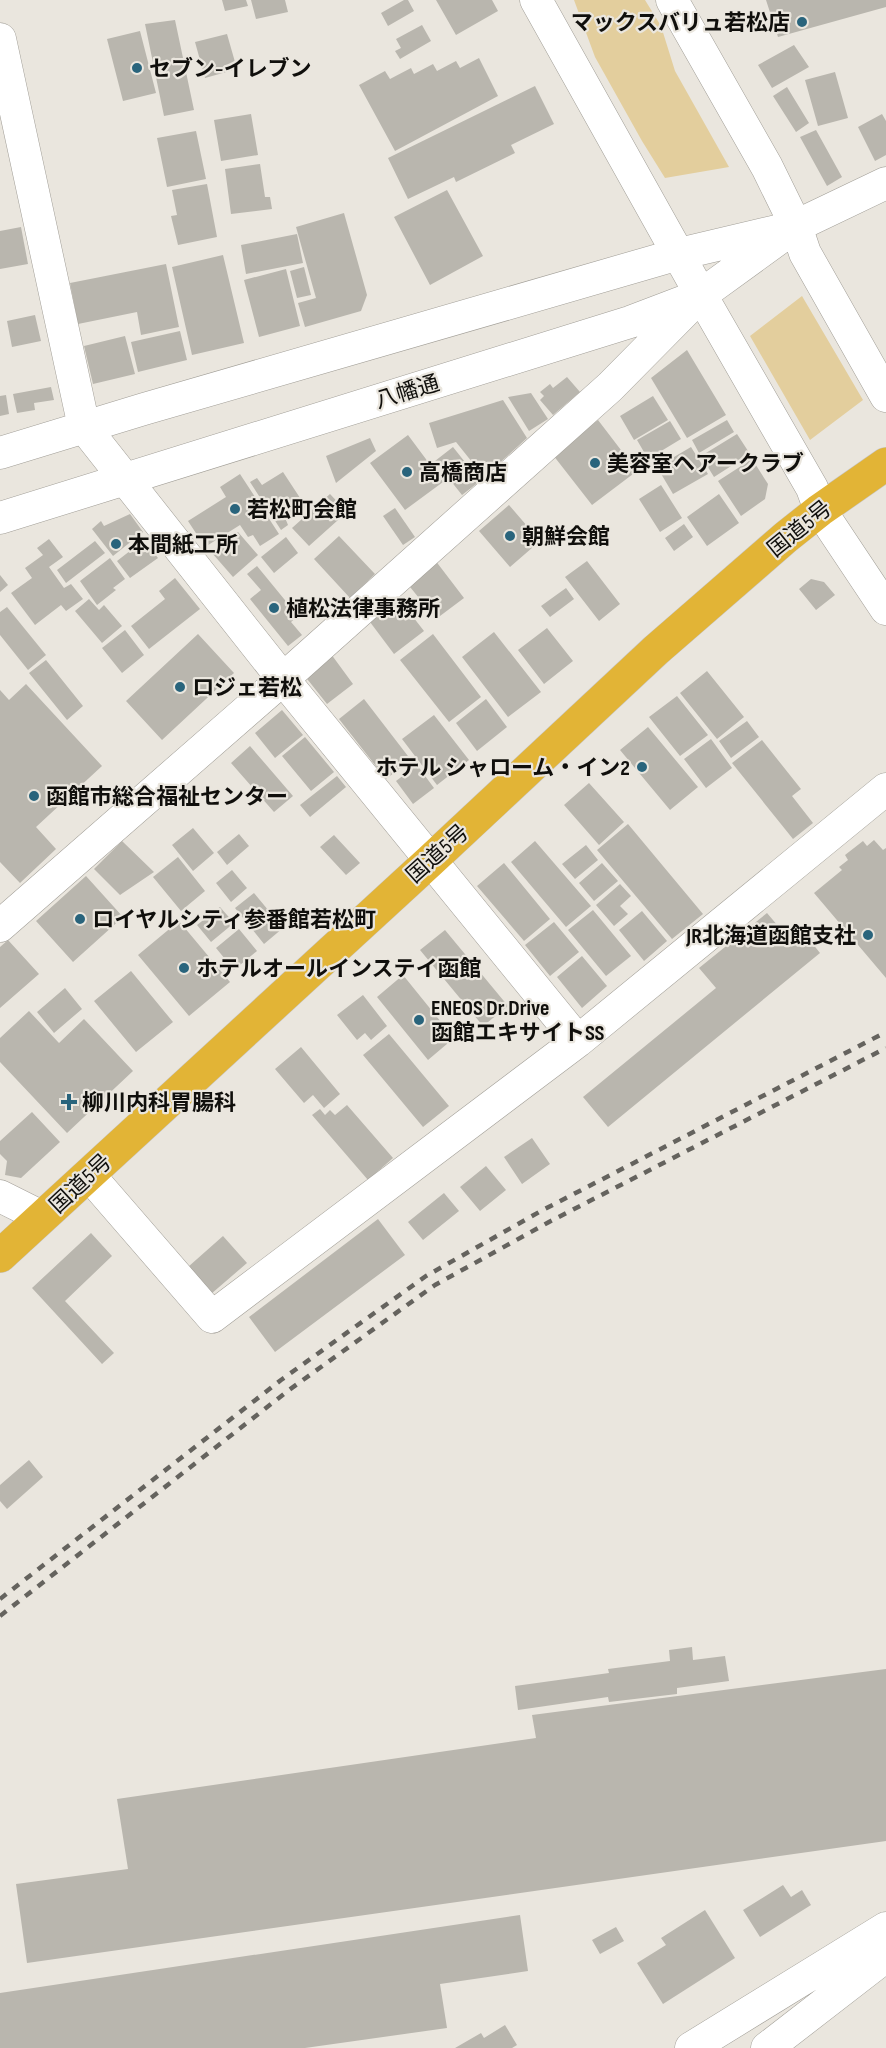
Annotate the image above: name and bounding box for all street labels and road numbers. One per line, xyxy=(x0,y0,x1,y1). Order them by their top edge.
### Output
street label: 八幡通 xyxy=(372,370,443,415)
street label: 国道5号 xyxy=(762,495,838,563)
street label: 国道5号 xyxy=(401,819,475,889)
street label: 国道5号 xyxy=(44,1149,118,1219)

